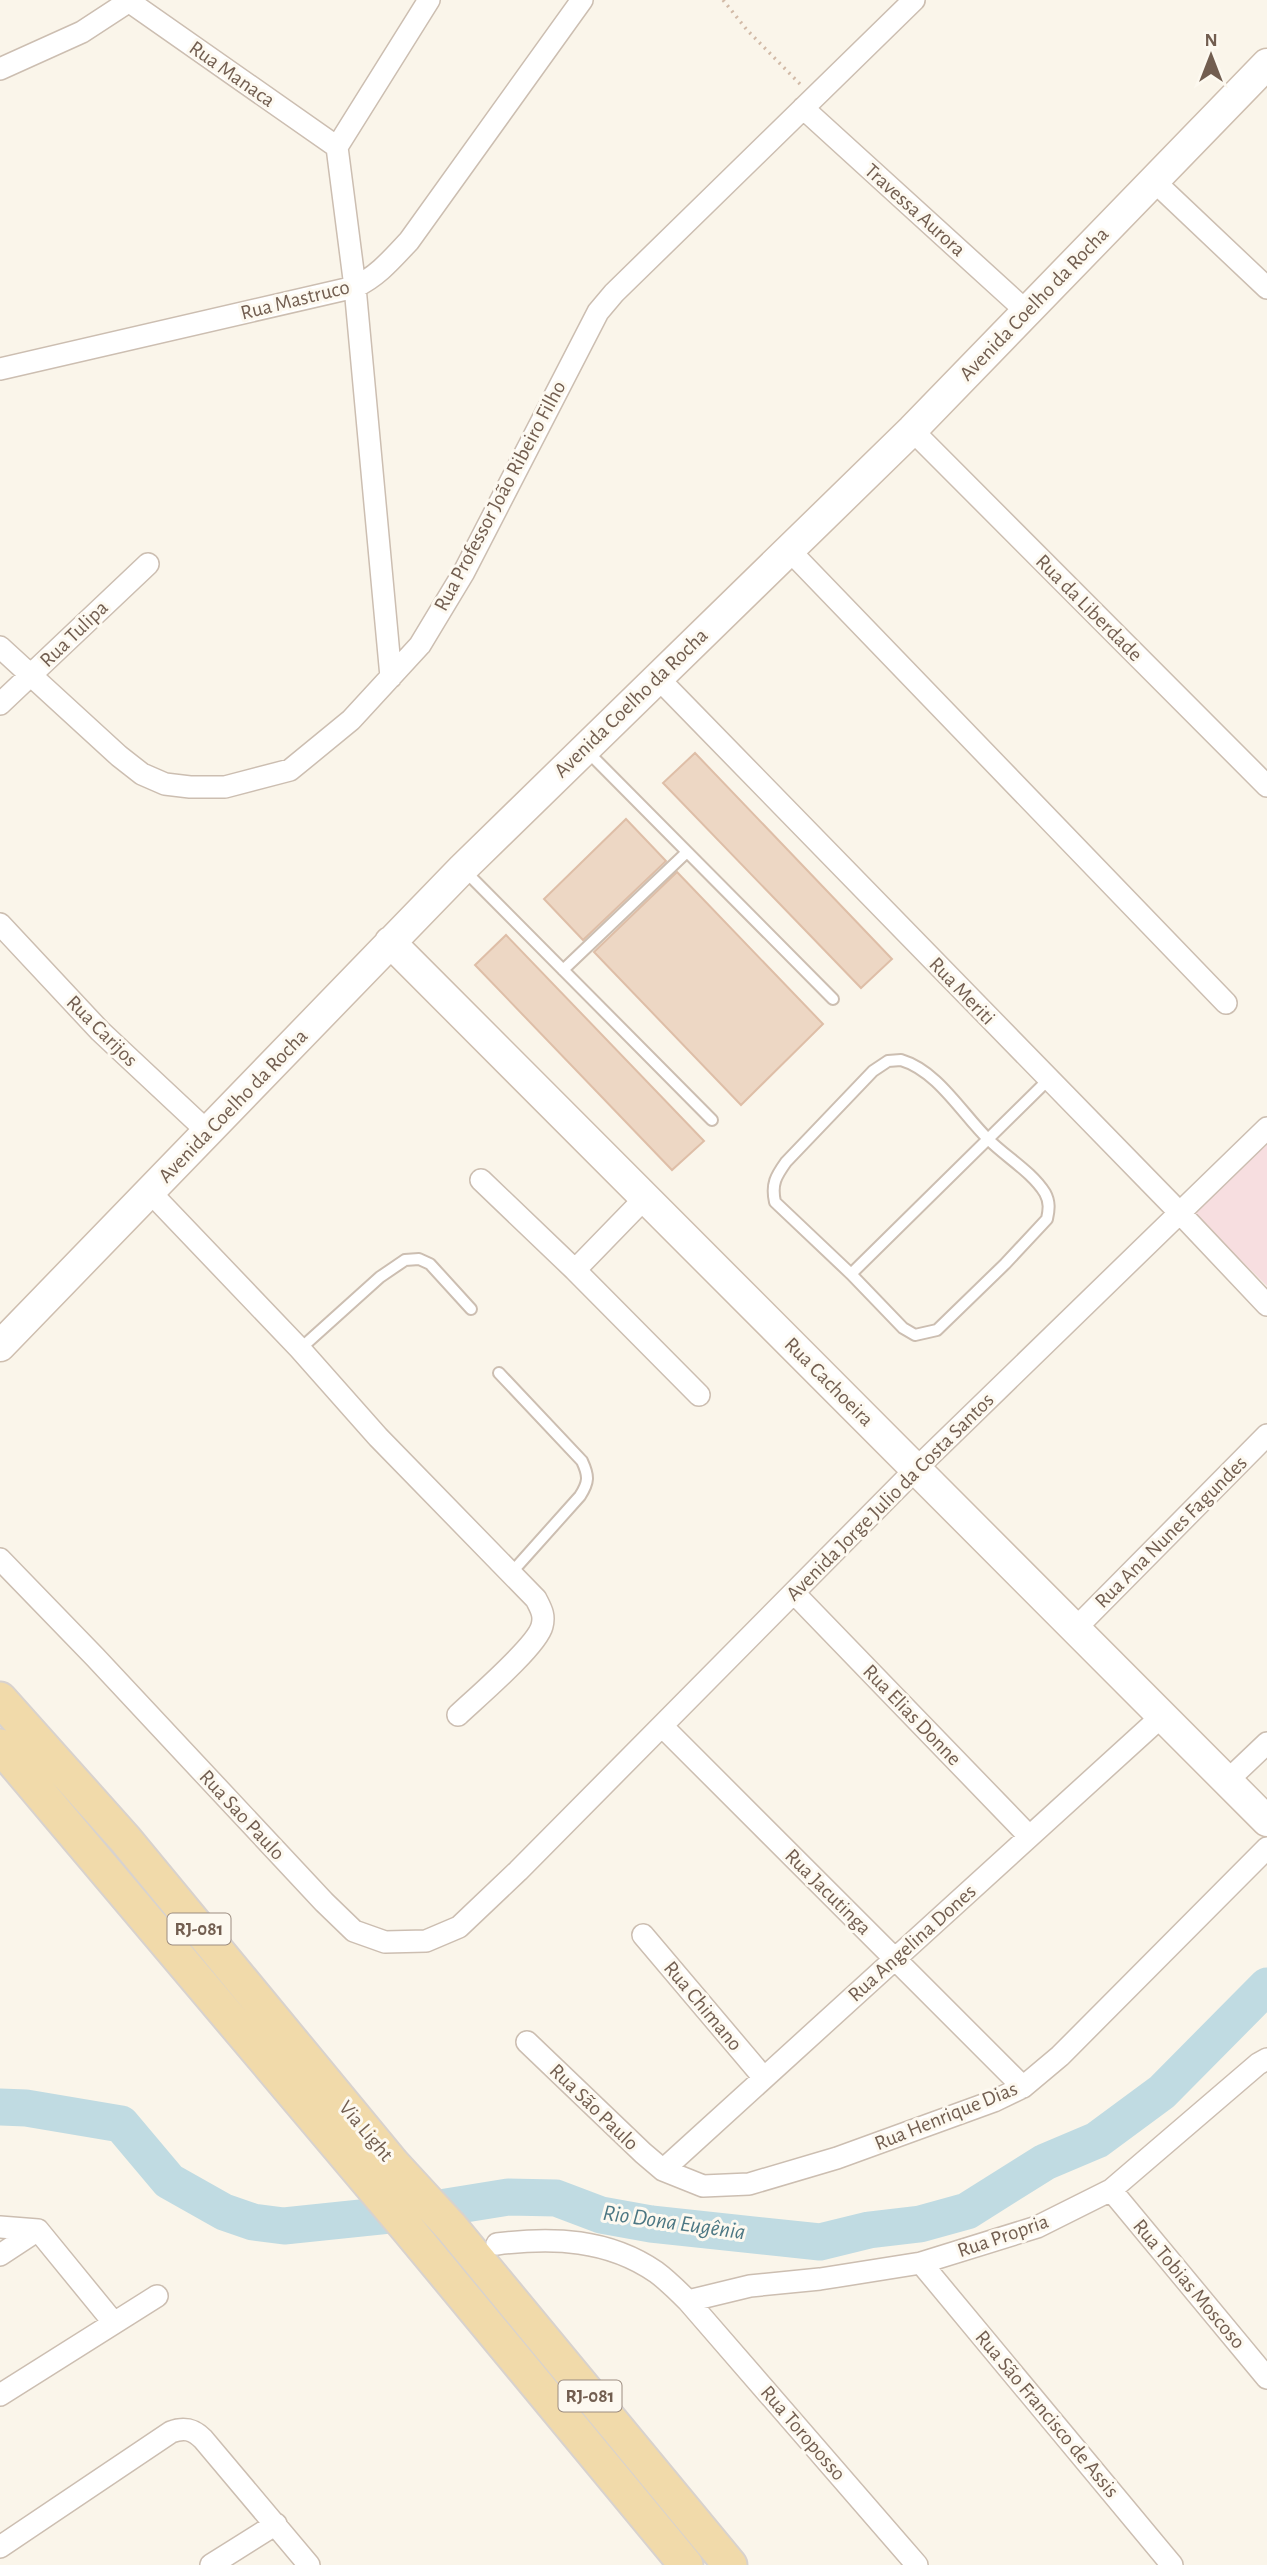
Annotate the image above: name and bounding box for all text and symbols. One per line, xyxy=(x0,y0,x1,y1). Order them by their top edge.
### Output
north arrow xyxy=(1176,21,1246,91)
text: N xyxy=(1204,31,1218,50)
street label: Rua Manaca xyxy=(185,37,279,111)
street label: Travessa Aurora xyxy=(861,160,970,261)
street label: Avenida Coelho da Rocha xyxy=(955,223,1113,385)
street label: Rua Mastruco xyxy=(238,276,352,324)
street label: Rua Professor João Ribeiro Filho xyxy=(430,378,570,614)
street label: Rua da Liberdade xyxy=(1032,551,1146,665)
street label: Rua Tulipa xyxy=(36,597,112,671)
street label: Avenida Coelho da Rocha xyxy=(550,624,712,782)
street label: Rua Meriti xyxy=(925,953,999,1029)
street label: Rua Carijos xyxy=(62,991,142,1071)
street label: Avenida Coelho da Rocha xyxy=(154,1025,312,1187)
street label: Rua Cachoeira xyxy=(781,1334,878,1431)
street label: Avenida Jorge Julio da Costa Santos xyxy=(782,1389,998,1605)
street label: Rua Ana Nunes Fagundes xyxy=(1091,1452,1251,1612)
street label: Rua Elias Donne xyxy=(859,1661,965,1769)
street label: Rua Sao Paulo xyxy=(195,1766,289,1864)
street label: Rua Jacutinga xyxy=(781,1845,875,1939)
street label: Rua Angelina Dones xyxy=(844,1880,980,2006)
road number: RJ-081 xyxy=(168,1913,230,1944)
street label: Rua Chimano xyxy=(660,1957,746,2055)
street label: Rua São Paulo xyxy=(546,2060,642,2154)
street label: Rua Henrique Dias xyxy=(872,2078,1020,2154)
street label: Via Light xyxy=(335,2097,397,2165)
water label: Rio Dona Eugênia xyxy=(601,2202,747,2244)
street label: Rua Propria xyxy=(955,2211,1052,2261)
street label: Rua Tobias Moscoso xyxy=(1129,2215,1249,2353)
street label: Rua São Francisco de Assis xyxy=(971,2327,1123,2501)
road number: RJ-081 xyxy=(558,2380,622,2412)
street label: Rua Toroposso xyxy=(756,2382,850,2484)

